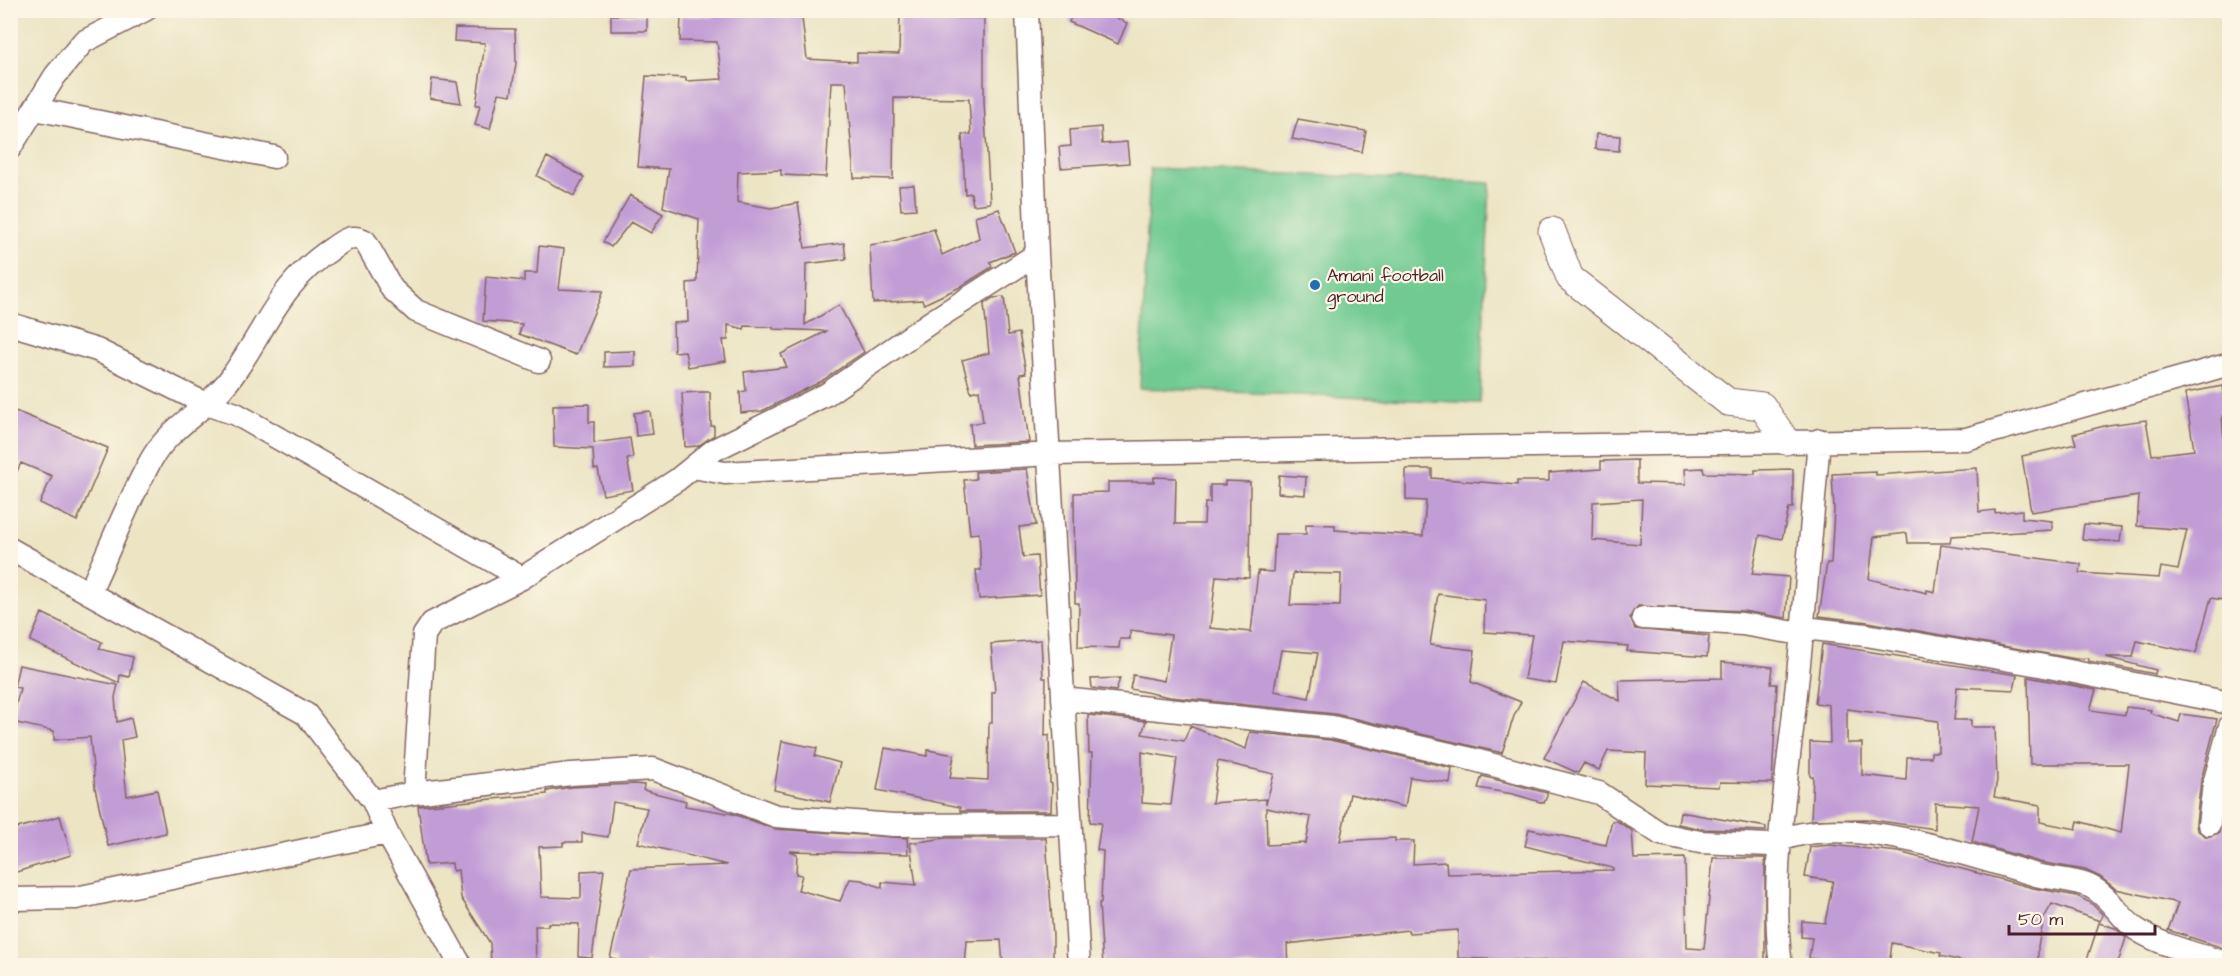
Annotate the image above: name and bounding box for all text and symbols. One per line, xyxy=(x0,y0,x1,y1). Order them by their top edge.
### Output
place label: Amani football ground xyxy=(1327,263,1444,310)
marker: Amani football ground xyxy=(1308,278,1322,292)
scale bar xyxy=(2009,898,2154,936)
text: 50 m xyxy=(2018,907,2063,932)

